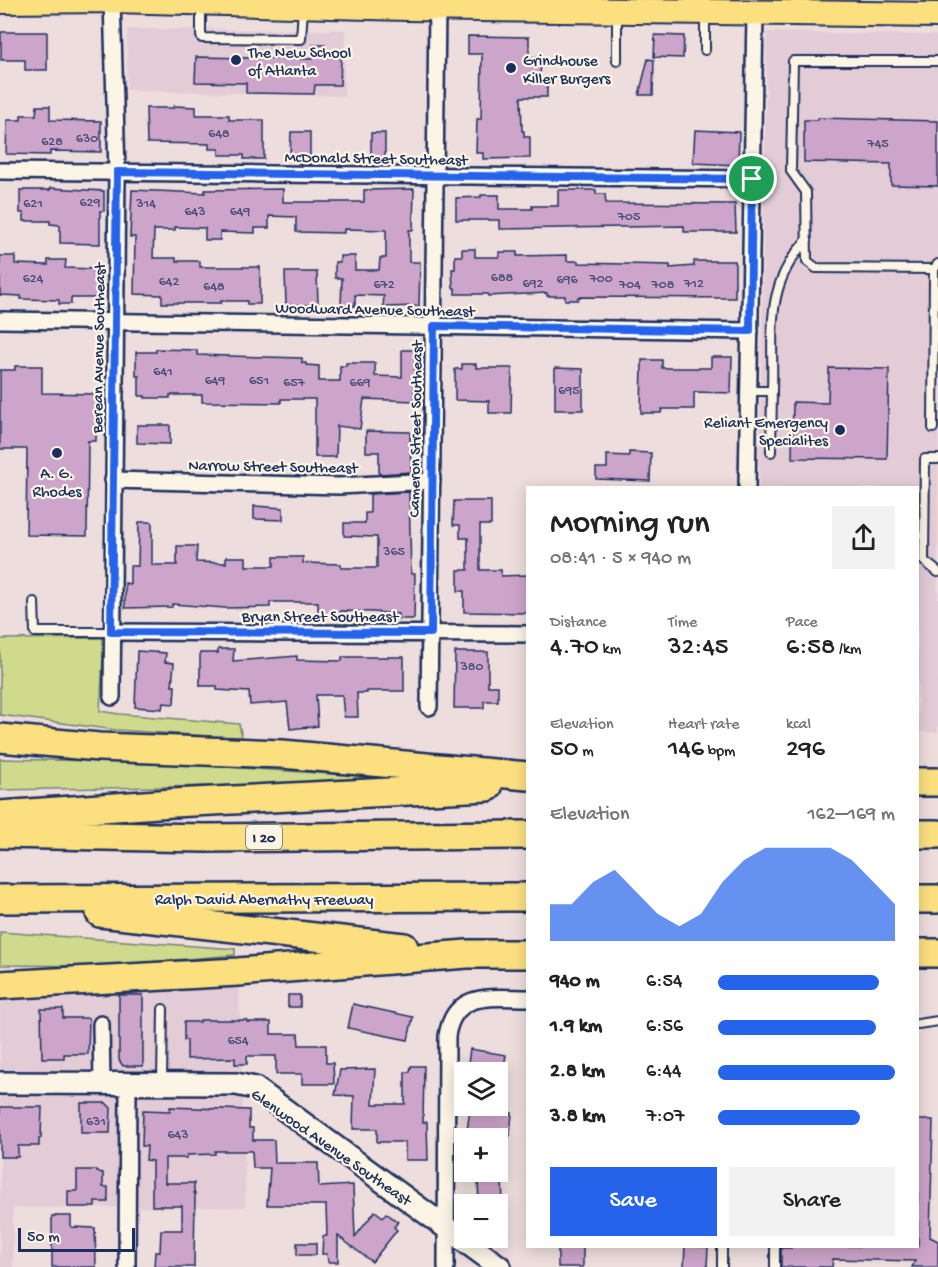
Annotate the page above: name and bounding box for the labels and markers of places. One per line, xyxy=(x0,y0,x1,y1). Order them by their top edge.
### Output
place label: The New School of Atlanta xyxy=(247,45,351,82)
marker: The New School of Atlanta xyxy=(229,53,243,67)
place label: Grindhouse Killer Burgers xyxy=(523,53,611,90)
marker: Grindhouse Killer Burgers xyxy=(504,61,518,75)
pin xyxy=(726,153,777,204)
place label: Reliant Emergency Specialites xyxy=(704,415,829,452)
marker: Reliant Emergency Specialites xyxy=(833,423,847,437)
marker: A. G. Rhodes xyxy=(50,446,64,460)
place label: A. G. Rhodes xyxy=(33,466,83,503)

